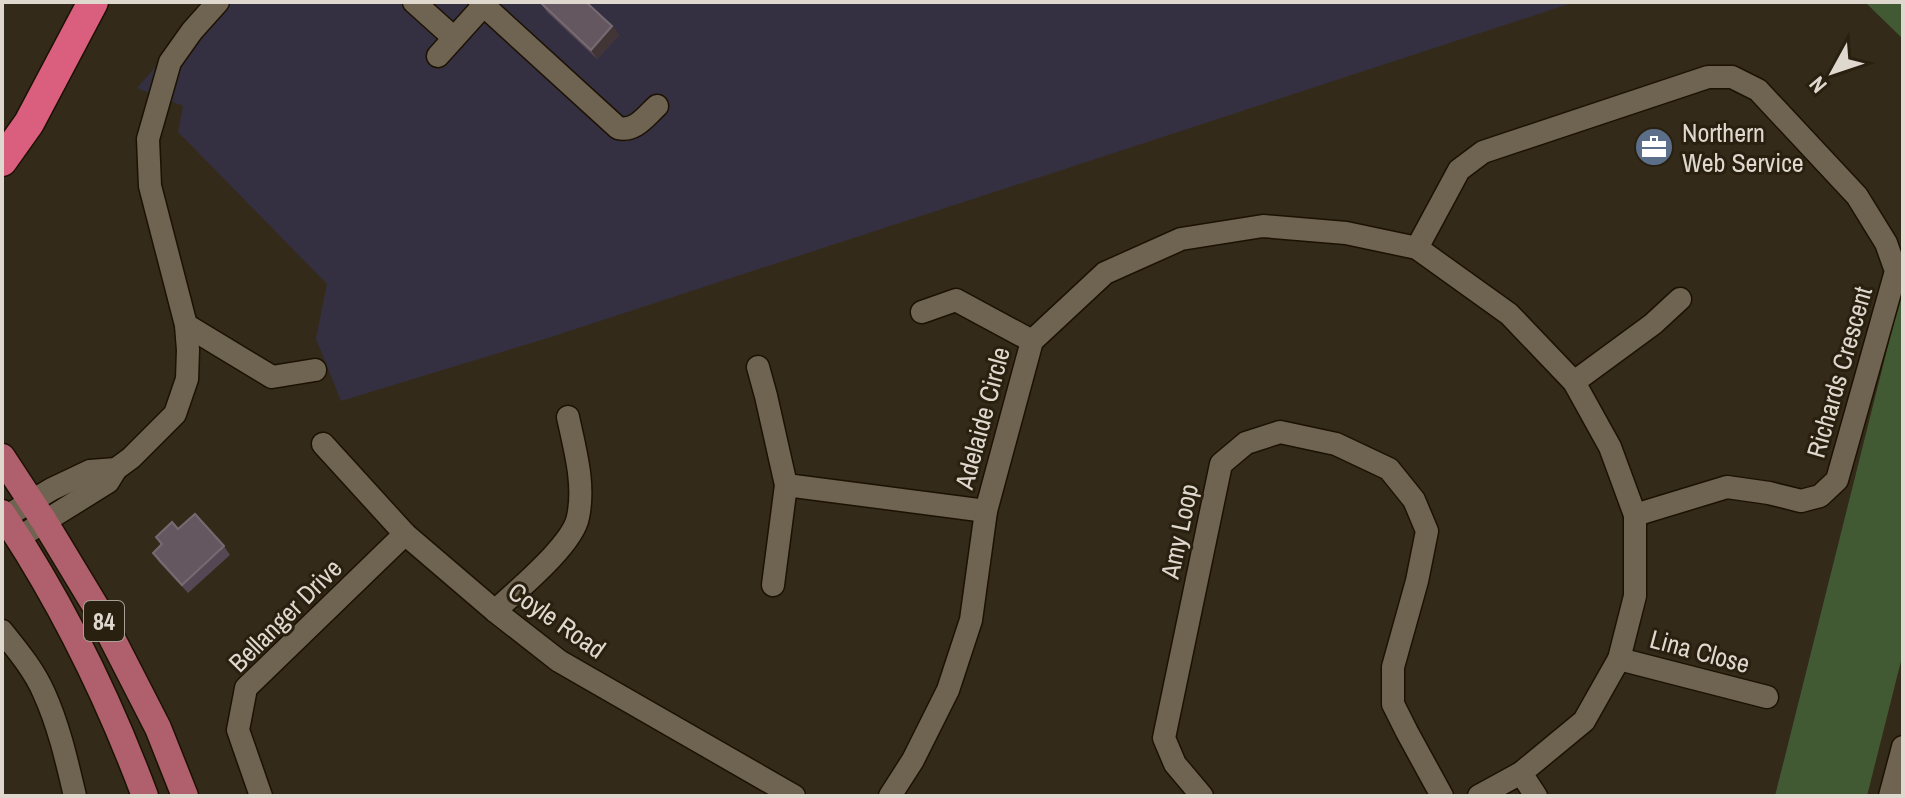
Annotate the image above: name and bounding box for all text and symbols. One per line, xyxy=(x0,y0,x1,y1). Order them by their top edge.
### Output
north arrow xyxy=(1793,32,1873,112)
text: N xyxy=(1802,70,1833,99)
place label: Northern Web Service xyxy=(1682,115,1804,180)
office icon: Northern Web Service xyxy=(1633,126,1675,168)
street label: Richards Crescent xyxy=(1798,282,1880,462)
street label: Adelaide Circle xyxy=(946,343,1018,494)
street label: Amy Loop xyxy=(1152,480,1206,583)
street label: Bellanger Drive xyxy=(221,551,349,679)
street label: Coyle Road xyxy=(501,574,613,666)
road number: 84 xyxy=(84,601,124,641)
street label: Lina Close xyxy=(1646,621,1754,681)

